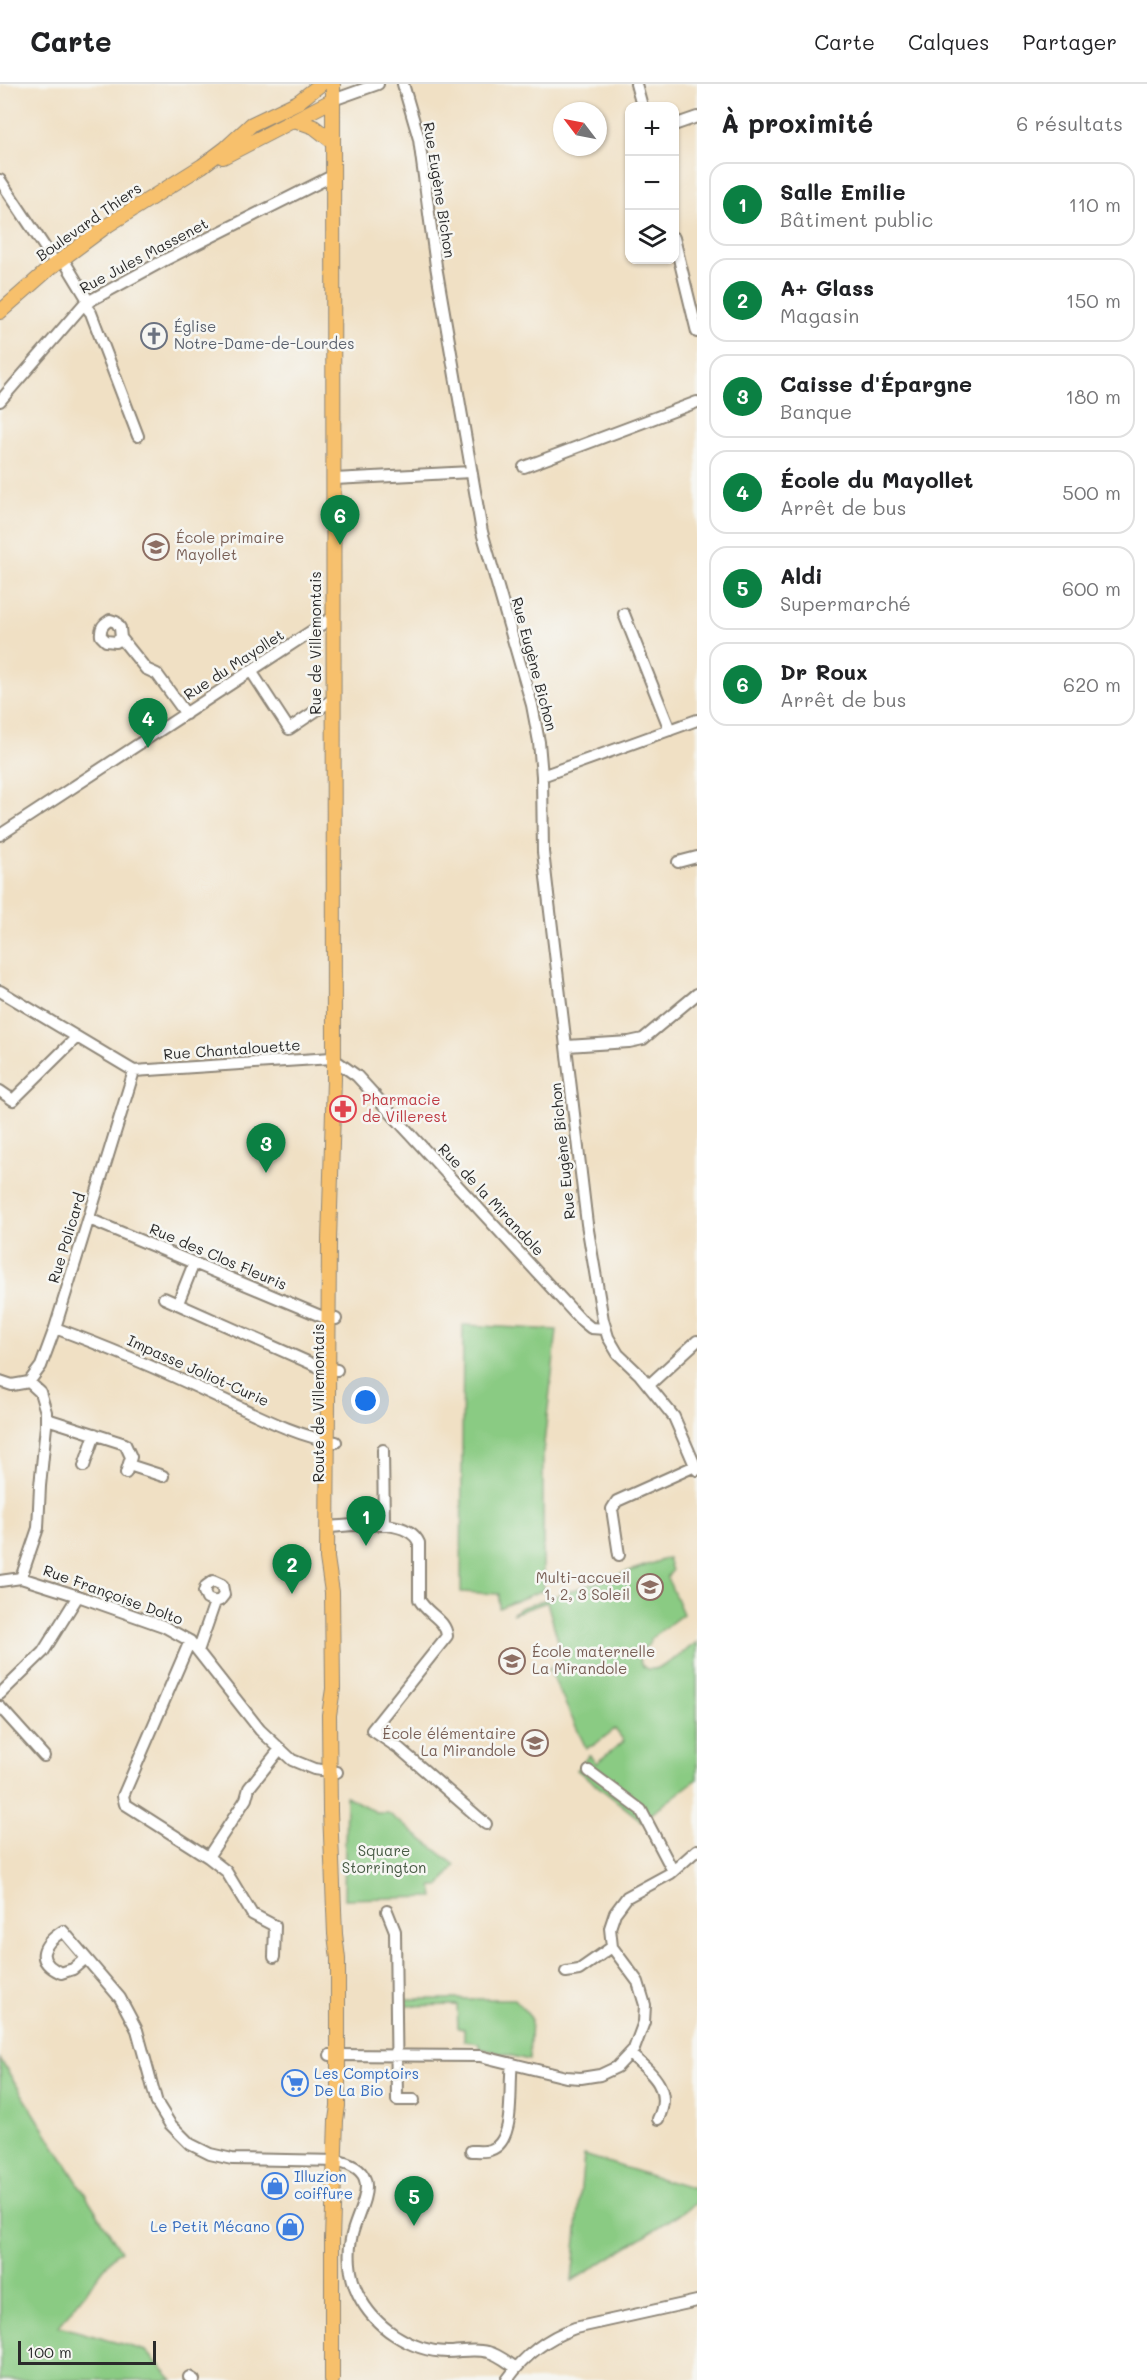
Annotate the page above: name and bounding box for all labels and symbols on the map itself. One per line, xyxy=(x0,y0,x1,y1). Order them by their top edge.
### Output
north arrow xyxy=(553,102,607,156)
street label: Rue Eugène Bichon xyxy=(419,120,461,259)
street label: Boulevard Thiers xyxy=(32,177,145,265)
street label: Rue Jules Massenet xyxy=(76,213,211,297)
place label: Église Notre-Dame-de-Lourdes xyxy=(174,316,355,353)
church icon: Église Notre-Dame-de-Lourdes xyxy=(139,321,169,351)
pin: 6 xyxy=(320,496,360,545)
place label: École primaire Mayollet xyxy=(176,527,284,564)
school or university icon: École primaire Mayollet xyxy=(141,532,171,562)
street label: Rue de Villemontais xyxy=(305,571,325,715)
street label: Rue Eugène Bichon xyxy=(508,595,562,733)
street label: Rue du Mayollet xyxy=(179,624,287,704)
pin: 4 xyxy=(128,698,168,748)
street label: Rue Chantalouette xyxy=(163,1034,301,1064)
street label: Rue Eugène Bichon xyxy=(545,1082,579,1221)
place label: Pharmacie de Villerest xyxy=(362,1089,447,1126)
pharmacy icon: Pharmacie de Villerest xyxy=(328,1094,358,1124)
pin: 3 xyxy=(246,1124,286,1173)
street label: Rue de la Mirandole xyxy=(434,1139,549,1260)
street label: Rue Policard xyxy=(43,1190,89,1285)
street label: Rue des Clos Fleuris xyxy=(147,1218,290,1294)
street label: Route de Villemontais xyxy=(308,1323,328,1483)
street label: Impasse Joliot-Curie xyxy=(124,1330,273,1410)
your location xyxy=(351,1386,380,1415)
pin: 1 xyxy=(346,1496,386,1546)
pin: 2 xyxy=(272,1544,312,1594)
street label: Rue Françoise Dolto xyxy=(41,1559,186,1629)
place label: Multi-accueil 1, 2, 3 Soleil xyxy=(536,1567,630,1604)
school or university icon: Multi-accueil 1, 2, 3 Soleil xyxy=(635,1572,665,1602)
place label: École maternelle La Mirandole xyxy=(532,1641,655,1678)
school or university icon: École maternelle La Mirandole xyxy=(497,1646,527,1676)
place label: École élémentaire La Mirandole xyxy=(383,1723,516,1760)
school or university icon: École élémentaire La Mirandole xyxy=(520,1728,550,1758)
park label: Square Storrington xyxy=(342,1840,426,1877)
place label: Les Comptoirs De La Bio xyxy=(314,2063,419,2100)
supermarket icon: Les Comptoirs De La Bio xyxy=(280,2068,310,2098)
place label: Illuzion coiffure xyxy=(294,2166,353,2203)
shop icon: Illuzion coiffure xyxy=(260,2171,290,2201)
pin: 5 xyxy=(394,2176,434,2226)
shop icon: Le Petit Mécano xyxy=(275,2212,305,2242)
place label: Le Petit Mécano xyxy=(150,2216,270,2236)
scale bar xyxy=(18,2338,156,2366)

